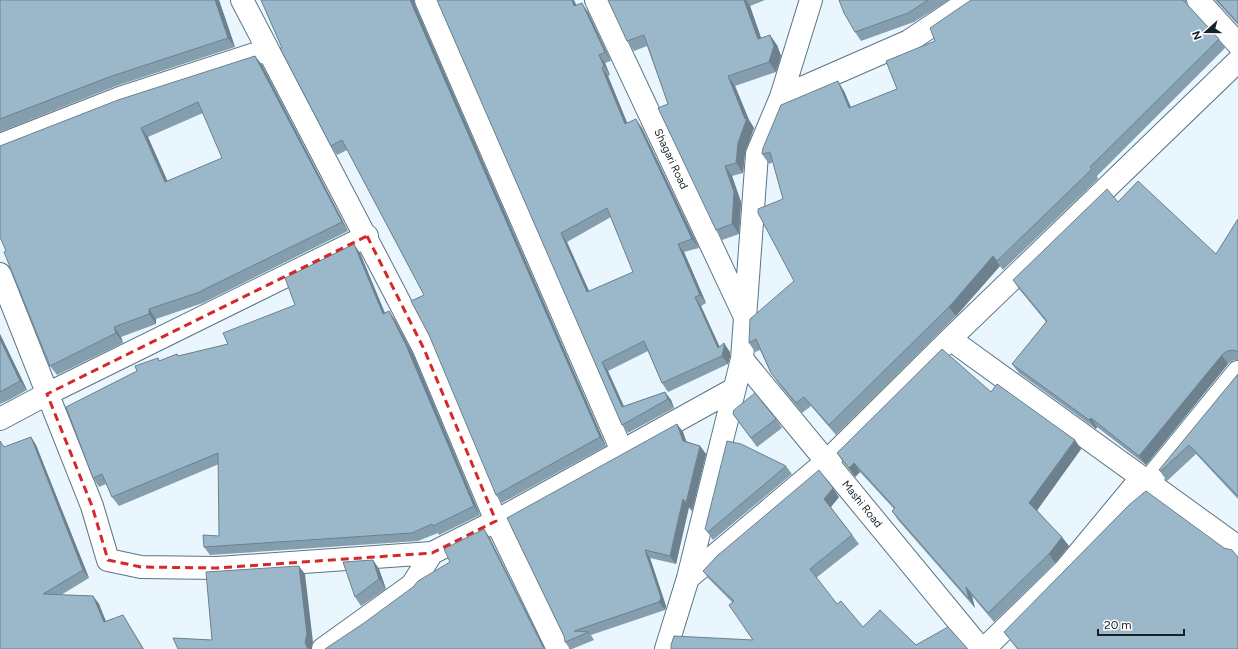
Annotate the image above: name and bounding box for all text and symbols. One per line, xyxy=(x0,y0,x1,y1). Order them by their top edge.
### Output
north arrow xyxy=(1186,12,1226,52)
text: N xyxy=(1190,29,1205,42)
street label: Shagari Road xyxy=(651,127,691,191)
street label: Mashi Road xyxy=(839,478,885,530)
scale bar xyxy=(1098,611,1184,637)
text: 20 m xyxy=(1104,618,1132,632)

